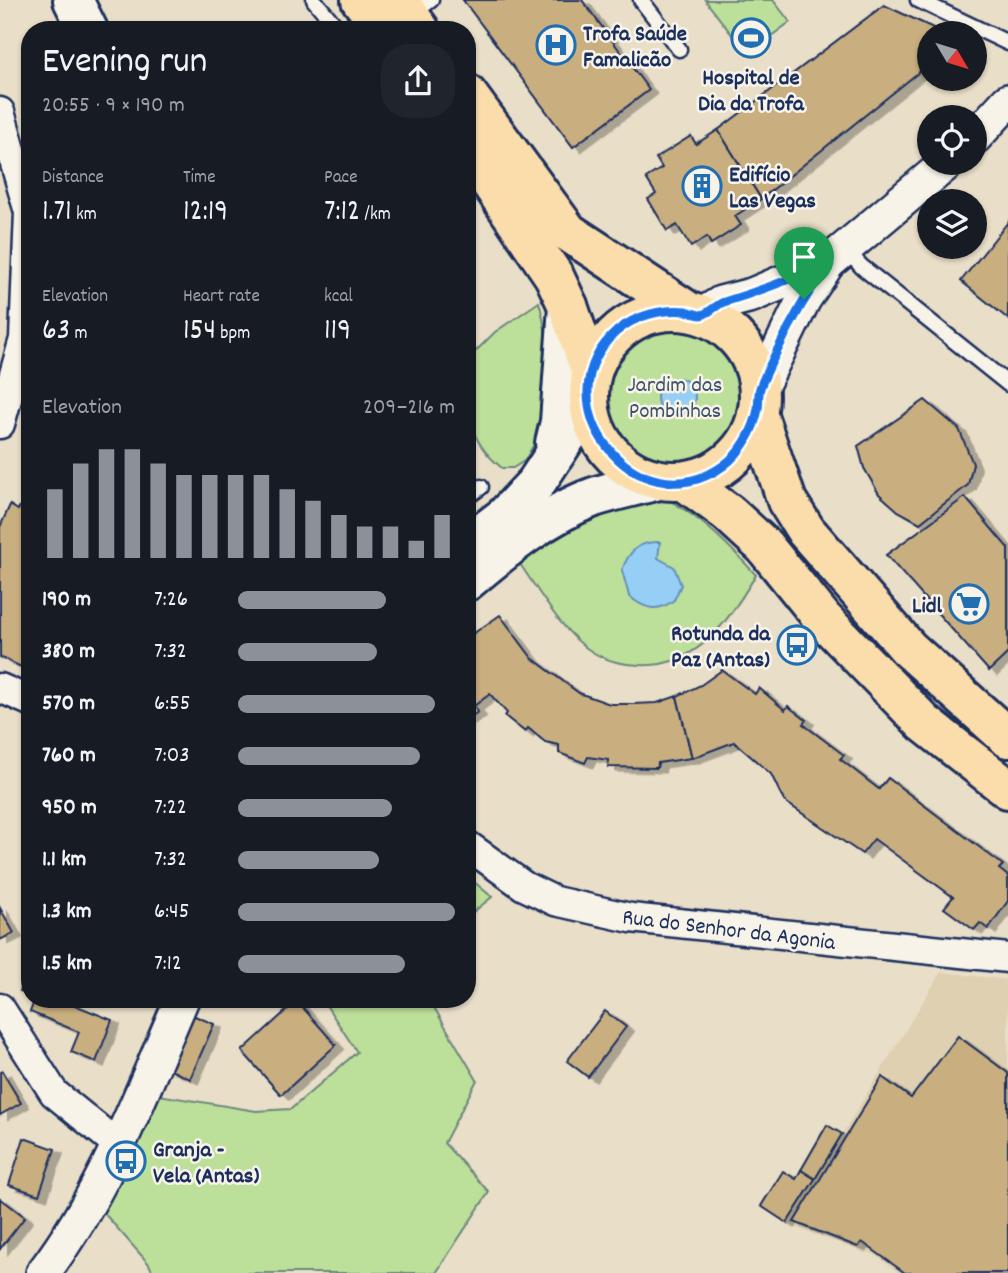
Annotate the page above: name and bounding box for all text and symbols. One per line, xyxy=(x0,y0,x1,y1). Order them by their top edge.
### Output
sports icon: Hospital de Dia da Trofa xyxy=(730,17,772,59)
place label: Trofa Saúde Famalicão xyxy=(583,19,687,78)
north arrow xyxy=(917,21,987,91)
map controls xyxy=(917,21,987,259)
hospital icon: Trofa Saúde Famalicão xyxy=(535,24,577,66)
text: Evening run xyxy=(42,36,207,91)
button: share xyxy=(381,44,455,118)
place label: Hospital de Dia da Trofa xyxy=(698,63,805,122)
text: 20:55 · 9 × 190 m xyxy=(42,90,185,123)
button: locate xyxy=(917,105,987,175)
place label: Edifício Las Vegas xyxy=(729,160,816,219)
text: Distance xyxy=(42,165,104,192)
text: Time xyxy=(183,165,216,192)
text: Pace xyxy=(324,165,358,192)
building icon: Edifício Las Vegas xyxy=(681,165,723,207)
button: layers xyxy=(917,189,987,259)
text: 1.71 xyxy=(42,192,72,235)
text: 12:19 xyxy=(183,192,228,235)
text: 7:12 xyxy=(324,192,360,235)
text: km xyxy=(72,202,97,229)
text: /km xyxy=(360,202,391,229)
pin xyxy=(774,227,834,299)
icon: arrive xyxy=(785,238,823,276)
text: Elevation xyxy=(42,284,108,311)
text: Heart rate xyxy=(183,284,260,311)
text: kcal xyxy=(324,284,353,311)
text: 63 xyxy=(42,311,70,354)
text: 154 xyxy=(183,311,216,354)
text: 119 xyxy=(324,311,351,354)
text: m xyxy=(70,321,87,348)
text: bpm xyxy=(216,321,250,348)
park label: Jardim das Pombinhas xyxy=(627,370,723,429)
text: Elevation xyxy=(42,392,122,425)
text: 209–216 m xyxy=(363,392,455,425)
supermarket icon: Lidl xyxy=(948,583,990,625)
text: 190 m xyxy=(42,584,91,617)
text: 7:26 xyxy=(154,584,188,617)
place label: Lidl xyxy=(912,591,943,624)
place label: Rotunda da Paz (Antas) xyxy=(671,619,771,678)
bus stop icon: Rotunda da Paz (Antas) xyxy=(776,624,818,666)
text: 380 m xyxy=(42,636,95,669)
text: 7:32 xyxy=(154,636,187,669)
text: 570 m xyxy=(42,688,95,721)
text: 6:55 xyxy=(154,688,190,721)
text: 760 m xyxy=(42,740,96,773)
text: 7:03 xyxy=(154,740,189,773)
text: 950 m xyxy=(42,792,97,825)
text: 7:22 xyxy=(154,792,187,825)
text: 1.1 km xyxy=(42,844,86,877)
text: 7:32 xyxy=(154,844,187,877)
text: 1.3 km xyxy=(42,896,92,929)
text: 6:45 xyxy=(154,896,189,929)
street label: Rua do Senhor da Agonia xyxy=(620,902,838,961)
text: 1.5 km xyxy=(42,948,92,981)
text: 7:12 xyxy=(154,948,182,981)
place label: Granja - Vela (Antas) xyxy=(153,1135,259,1194)
bus stop icon: Granja - Vela (Antas) xyxy=(105,1140,147,1182)

